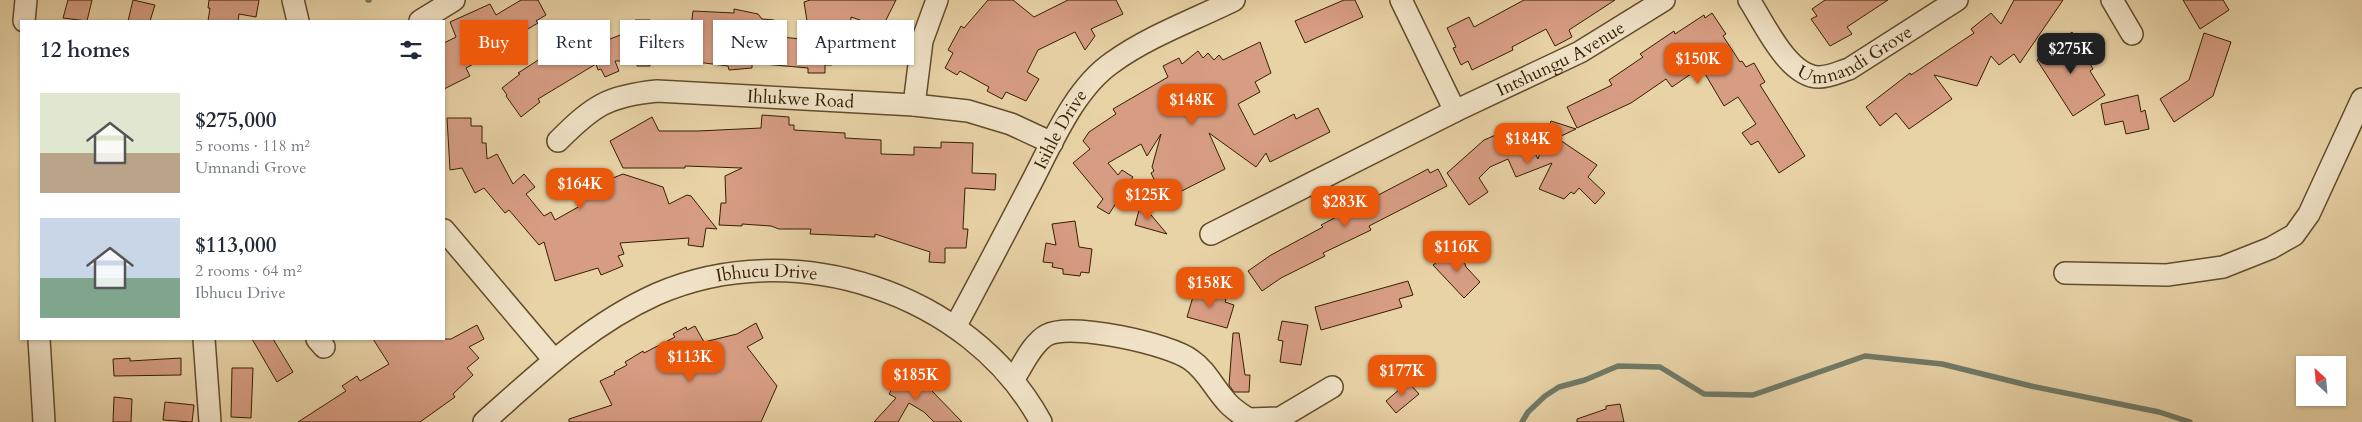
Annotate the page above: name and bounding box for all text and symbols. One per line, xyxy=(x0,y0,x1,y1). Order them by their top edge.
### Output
street label: Intshungu Avenue xyxy=(1492,15,1630,103)
chip: Buy xyxy=(460,20,528,65)
chip: Rent xyxy=(538,20,610,65)
chip: Filters xyxy=(620,20,703,65)
chip: New xyxy=(713,20,787,65)
chip: Apartment xyxy=(797,20,914,65)
street label: Umnandi Grove xyxy=(1793,20,1917,90)
pin: $275K xyxy=(2036,32,2106,75)
text: 12 homes xyxy=(40,36,130,65)
icon: filters xyxy=(397,36,425,64)
text: $275K xyxy=(2048,38,2094,60)
pin: $150K xyxy=(1663,42,1733,85)
text: $150K xyxy=(1675,48,1721,70)
street label: Ihlukwe Road xyxy=(746,84,855,115)
street label: Isihle Drive xyxy=(1028,84,1093,174)
pin: $148K xyxy=(1157,84,1227,126)
text: $148K xyxy=(1169,89,1215,111)
text: $275,000 xyxy=(195,106,276,135)
icon: home xyxy=(80,113,140,173)
pin: $184K xyxy=(1493,122,1563,165)
text: $184K xyxy=(1505,128,1551,150)
text: 5 rooms · 118 m² xyxy=(195,135,310,157)
text: Umnandi Grove xyxy=(195,157,307,179)
pin: $164K xyxy=(545,168,615,210)
text: $164K xyxy=(557,173,603,195)
pin: $125K xyxy=(1113,178,1183,221)
text: $125K xyxy=(1125,184,1171,206)
pin: $283K xyxy=(1310,186,1380,228)
text: $283K xyxy=(1322,191,1368,213)
pin: $116K xyxy=(1422,230,1492,273)
text: $113,000 xyxy=(195,231,276,260)
text: $116K xyxy=(1434,236,1480,258)
icon: home xyxy=(80,238,140,298)
street label: Ibhucu Drive xyxy=(714,258,819,289)
text: 2 rooms · 64 m² xyxy=(195,260,302,282)
pin: $158K xyxy=(1175,266,1245,309)
text: $158K xyxy=(1187,272,1233,294)
text: Ibhucu Drive xyxy=(195,282,286,304)
pin: $113K xyxy=(655,340,725,383)
text: $113K xyxy=(667,346,713,368)
pin: $177K xyxy=(1367,354,1437,397)
north arrow xyxy=(2296,356,2346,406)
map controls xyxy=(2296,356,2346,406)
pin: $185K xyxy=(881,358,951,401)
text: $177K xyxy=(1379,360,1425,382)
text: $185K xyxy=(893,364,939,386)

